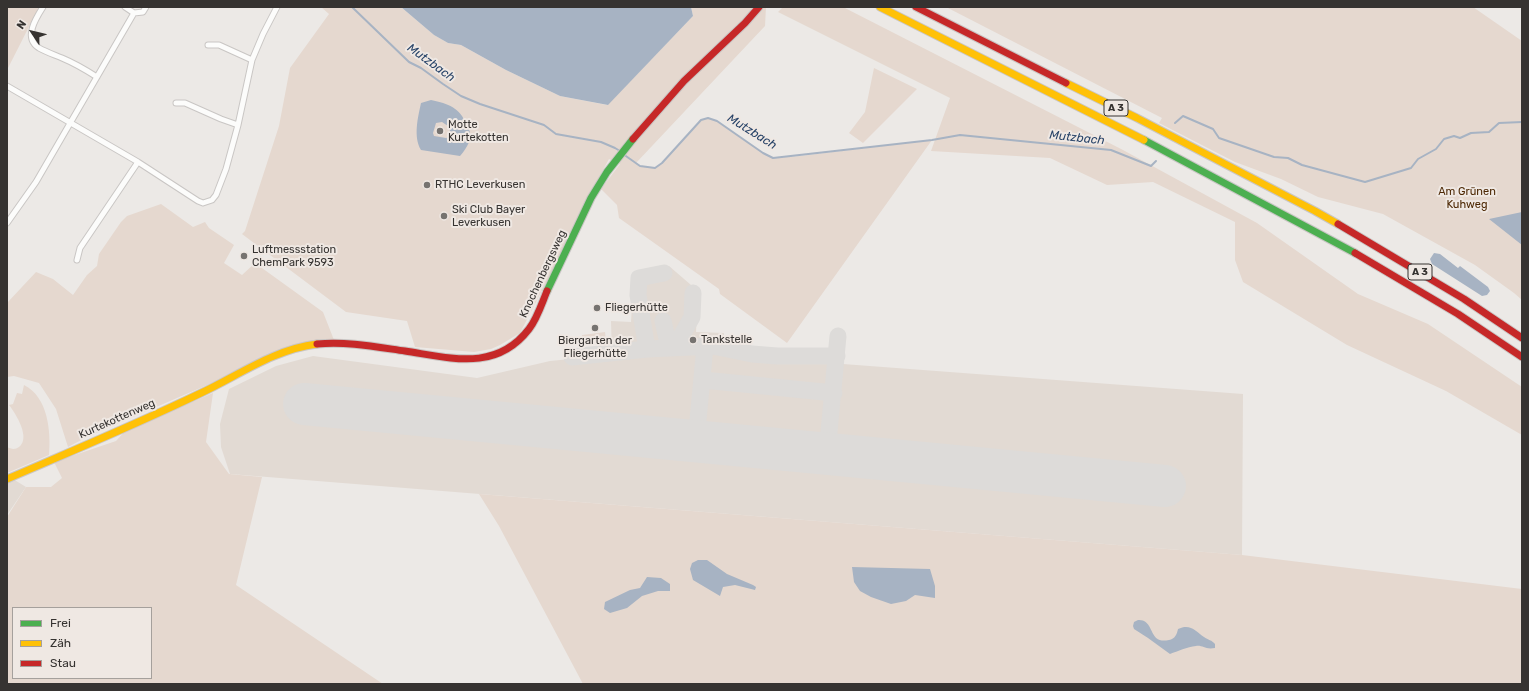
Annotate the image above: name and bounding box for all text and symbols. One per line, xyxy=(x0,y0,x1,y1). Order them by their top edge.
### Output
north arrow xyxy=(12,12,52,52)
text: N xyxy=(14,18,29,32)
water label: Mutzbach xyxy=(404,41,458,85)
road number: A 3 xyxy=(1104,100,1128,116)
water label: Mutzbach xyxy=(725,111,779,153)
place label: Motte Kurtekotten xyxy=(448,118,509,144)
marker: Motte Kurtekotten xyxy=(435,126,445,136)
water label: Mutzbach xyxy=(1049,128,1105,148)
place label: RTHC Leverkusen xyxy=(435,178,525,192)
marker: RTHC Leverkusen xyxy=(422,180,432,190)
park label: Am Grünen Kuhweg xyxy=(1438,185,1496,211)
place label: Ski Club Bayer Leverkusen xyxy=(452,203,525,229)
marker: Ski Club Bayer Leverkusen xyxy=(439,211,449,221)
street label: Knochenbergsweg xyxy=(517,228,569,320)
place label: Luftmessstation ChemPark 9593 xyxy=(252,243,336,269)
marker: Luftmessstation ChemPark 9593 xyxy=(239,251,249,261)
road number: A 3 xyxy=(1408,264,1432,280)
place label: Fliegerhütte xyxy=(605,301,668,315)
marker: Fliegerhütte xyxy=(592,303,602,313)
marker: Biergarten der Fliegerhütte xyxy=(590,323,600,333)
place label: Tankstelle xyxy=(701,333,752,347)
place label: Biergarten der Fliegerhütte xyxy=(558,334,632,360)
marker: Tankstelle xyxy=(688,335,698,345)
street label: Kurtekottenweg xyxy=(77,396,157,442)
legend xyxy=(12,607,152,679)
text: Frei xyxy=(50,616,71,630)
text: Zäh xyxy=(50,636,71,650)
text: Stau xyxy=(50,656,76,670)

